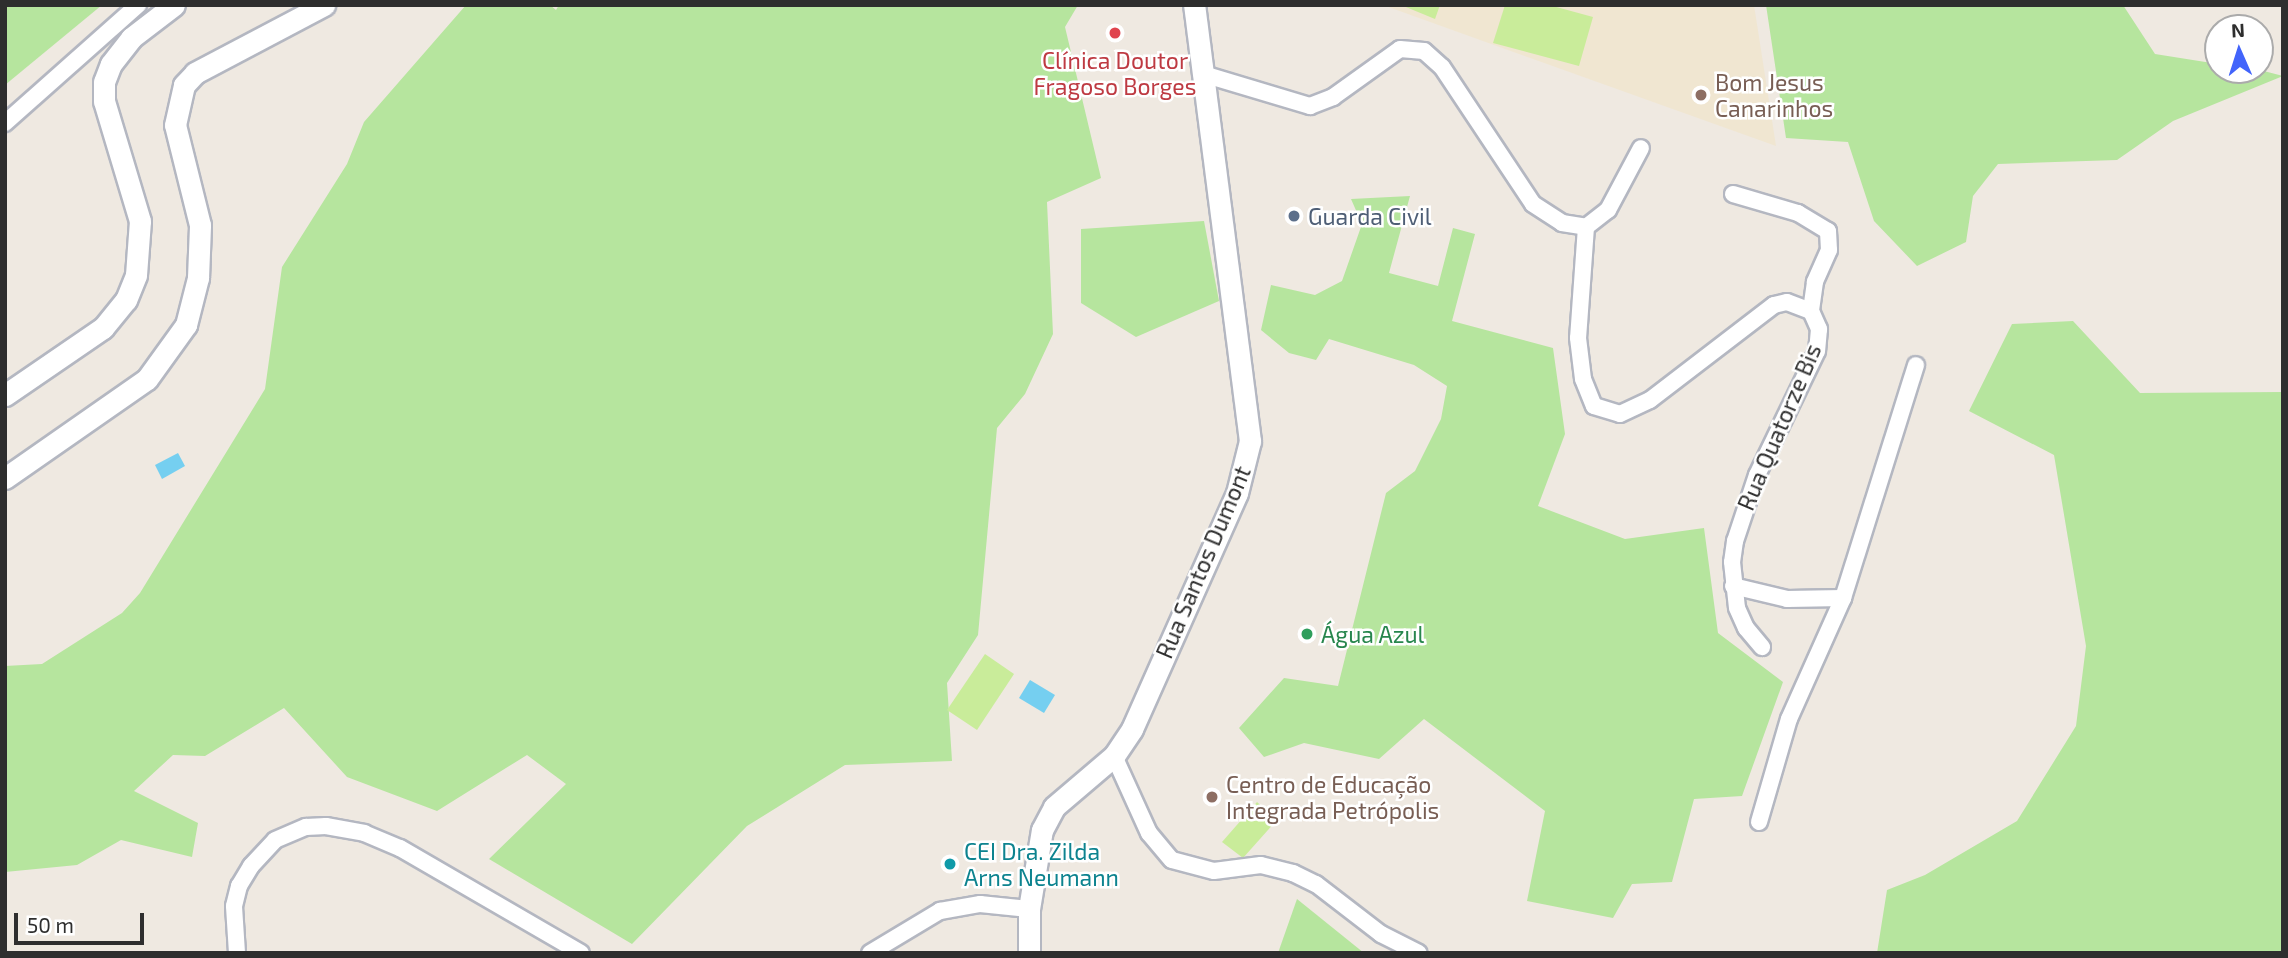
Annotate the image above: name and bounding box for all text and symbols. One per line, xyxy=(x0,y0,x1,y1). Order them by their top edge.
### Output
north arrow xyxy=(2204,14,2274,84)
text: N xyxy=(2231,18,2245,41)
marker: Clínica Doutor Fragoso Borges xyxy=(1105,23,1125,43)
place label: Clínica Doutor Fragoso Borges xyxy=(1034,46,1196,100)
place label: Bom Jesus Canarinhos xyxy=(1715,68,1833,122)
marker: Bom Jesus Canarinhos xyxy=(1693,87,1709,103)
place label: Guarda Civil xyxy=(1308,202,1432,230)
marker: Guarda Civil xyxy=(1286,208,1302,224)
street label: Rua Quatorze Bis xyxy=(1732,340,1826,514)
street label: Rua Santos Dumont xyxy=(1150,462,1256,662)
place label: Água Azul xyxy=(1321,620,1425,648)
marker: Água Azul xyxy=(1299,626,1315,642)
place label: Centro de Educação Integrada Petrópolis xyxy=(1226,770,1439,824)
marker: Centro de Educação Integrada Petrópolis xyxy=(1204,789,1220,805)
place label: CEI Dra. Zilda Arns Neumann xyxy=(964,837,1119,891)
marker: CEI Dra. Zilda Arns Neumann xyxy=(942,856,958,872)
scale bar xyxy=(18,898,147,942)
text: 50 m xyxy=(27,912,74,937)

